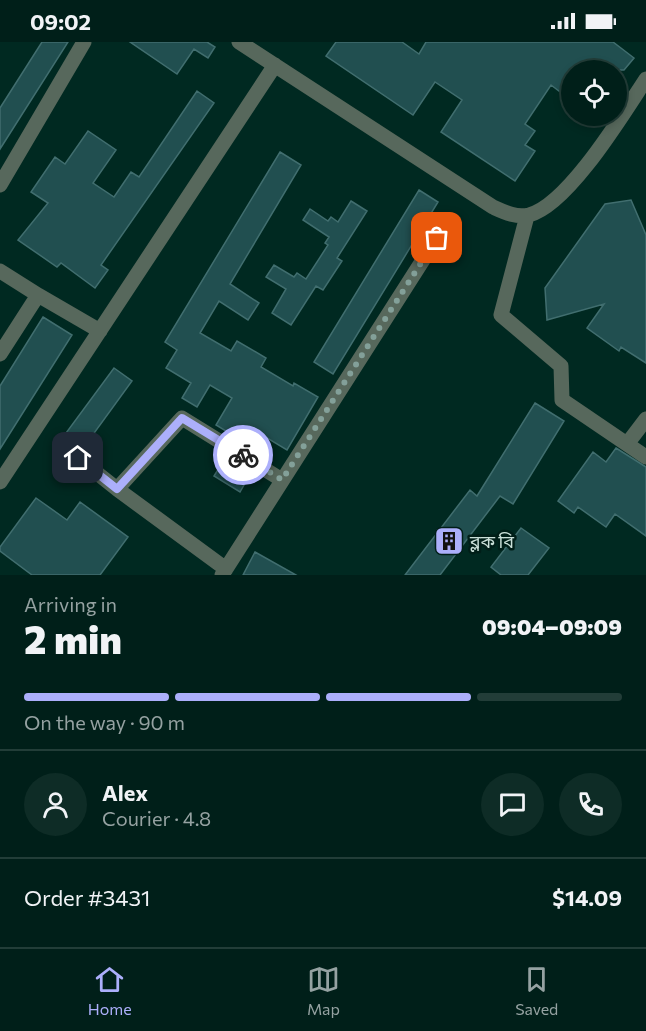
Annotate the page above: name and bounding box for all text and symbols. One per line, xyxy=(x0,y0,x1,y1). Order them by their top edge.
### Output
text: 09:02 xyxy=(30,8,91,35)
map controls xyxy=(561,60,627,126)
button: locate xyxy=(561,60,627,126)
pin xyxy=(411,212,462,263)
icon: bag xyxy=(420,221,453,254)
courier xyxy=(213,425,273,485)
pin xyxy=(52,432,103,483)
icon: bike xyxy=(227,439,260,472)
icon: home xyxy=(61,441,94,474)
building icon: ব্লক বি xyxy=(433,525,465,557)
place label: ব্লক বি xyxy=(469,530,514,553)
text: Arriving in xyxy=(24,592,117,616)
text: 09:04–09:09 xyxy=(482,613,622,640)
text: 2 min xyxy=(24,614,122,662)
text: On the way · 90 m xyxy=(24,710,185,734)
button: person xyxy=(24,773,87,836)
button: chat xyxy=(481,773,544,836)
button: phone xyxy=(559,773,622,836)
text: Alex xyxy=(102,779,148,806)
text: Courier · 4.8 xyxy=(102,806,211,830)
text: Order #3431 xyxy=(24,884,150,911)
text: $14.09 xyxy=(552,884,622,911)
tab: Home xyxy=(88,963,132,1018)
tab: Map xyxy=(307,963,340,1018)
tab: Saved xyxy=(515,963,558,1018)

